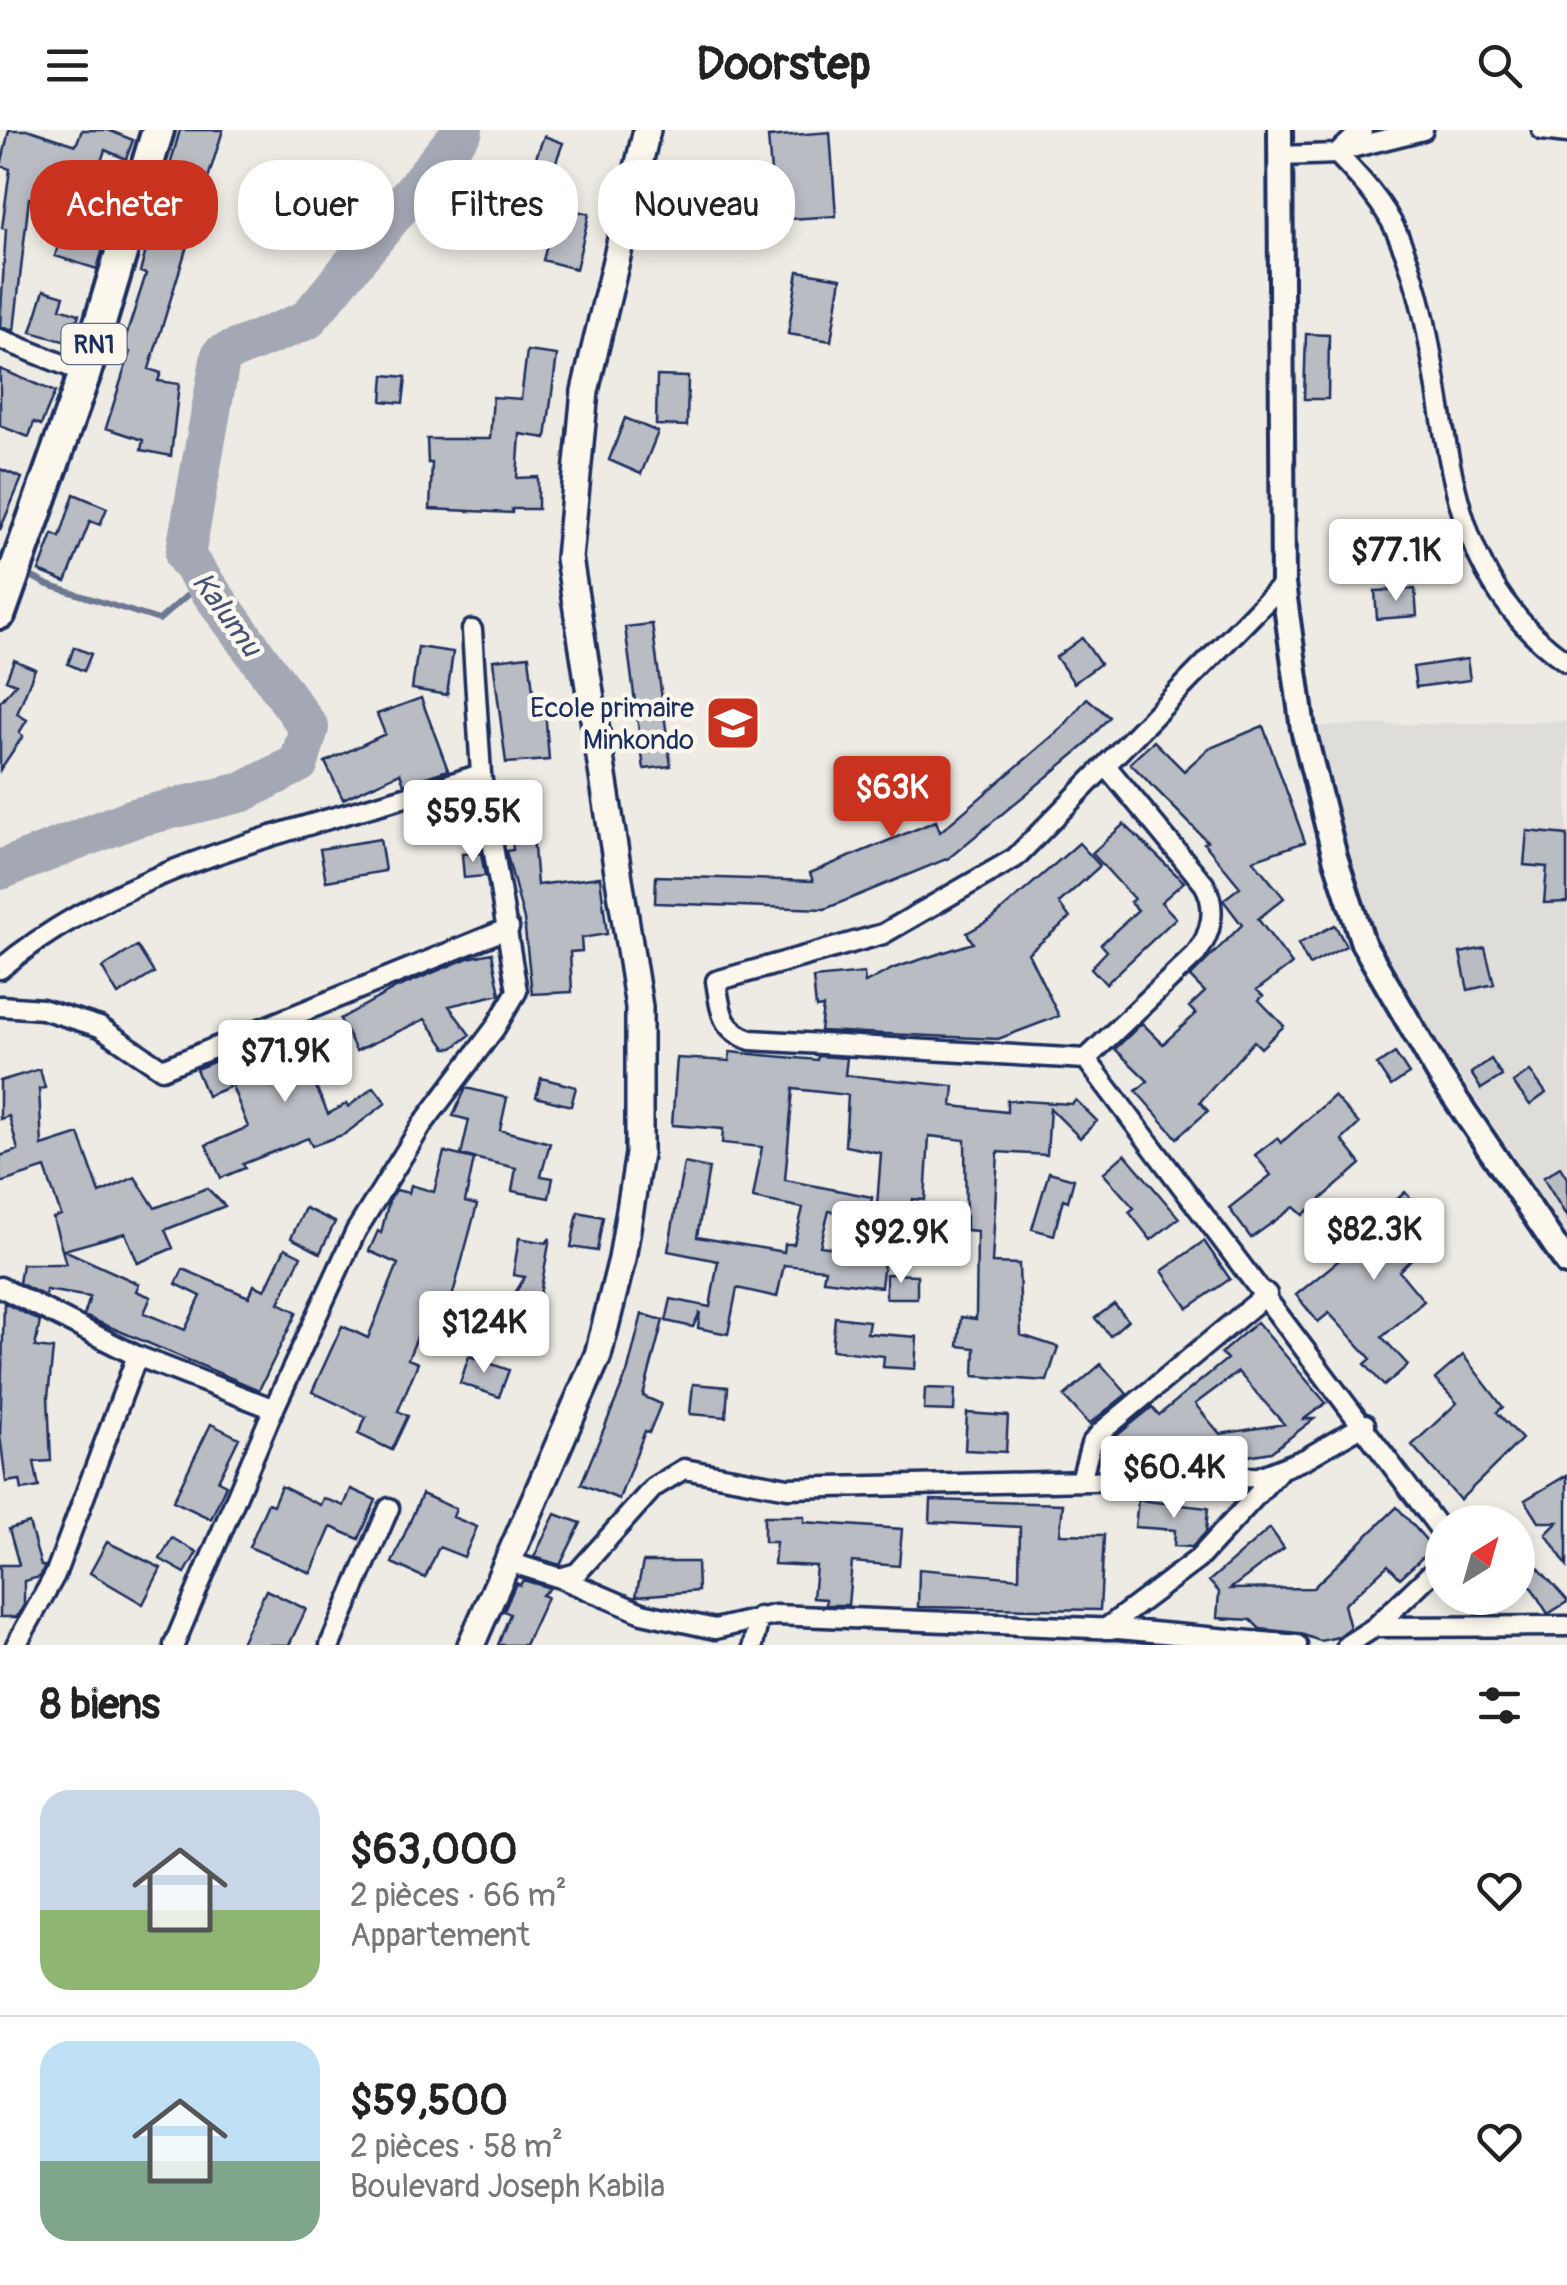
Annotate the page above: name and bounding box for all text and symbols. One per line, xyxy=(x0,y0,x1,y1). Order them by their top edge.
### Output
text: Doorstep xyxy=(696,37,871,93)
icon: menu xyxy=(40,38,95,93)
icon: search xyxy=(1472,38,1527,93)
chip: Acheter xyxy=(30,160,218,250)
chip: Louer xyxy=(238,160,394,250)
chip: Filtres xyxy=(414,160,578,250)
chip: Nouveau xyxy=(598,160,795,250)
road number: RN1 xyxy=(62,324,126,364)
pin: $77.1K xyxy=(1315,519,1477,604)
text: $77.1K xyxy=(1351,531,1441,571)
water label: Kalumu xyxy=(184,565,271,665)
place label: Ecole primaire Minkondo xyxy=(530,691,694,758)
school or university icon: Ecole primaire Minkondo xyxy=(703,693,763,753)
pin: $63K xyxy=(833,756,951,841)
text: $63K xyxy=(855,768,929,808)
pin: $59.5K xyxy=(392,780,554,865)
text: $59.5K xyxy=(426,792,520,832)
pin: $71.9K xyxy=(204,1020,366,1105)
text: $71.9K xyxy=(240,1032,330,1072)
pin: $82.3K xyxy=(1293,1198,1455,1283)
pin: $92.9K xyxy=(820,1201,982,1286)
text: $82.3K xyxy=(1326,1210,1422,1250)
text: $92.9K xyxy=(854,1213,948,1253)
pin: $124K xyxy=(414,1291,554,1376)
text: $124K xyxy=(441,1303,527,1343)
pin: $60.4K xyxy=(1093,1436,1255,1521)
text: $60.4K xyxy=(1123,1448,1225,1488)
north arrow xyxy=(1425,1505,1535,1615)
map controls xyxy=(1425,1505,1535,1615)
icon: filters xyxy=(1472,1678,1527,1733)
text: 8 biens xyxy=(40,1679,160,1731)
text: $63,000 xyxy=(350,1824,517,1876)
icon: home xyxy=(120,1830,240,1950)
icon: heart xyxy=(1472,1863,1527,1918)
text: 2 pièces · 66 m² xyxy=(350,1876,567,1916)
text: Appartement xyxy=(350,1916,530,1956)
text: $59,500 xyxy=(350,2075,508,2127)
icon: home xyxy=(120,2081,240,2201)
icon: heart xyxy=(1472,2114,1527,2169)
text: 2 pièces · 58 m² xyxy=(350,2127,563,2167)
text: Boulevard Joseph Kabila xyxy=(350,2167,665,2207)

